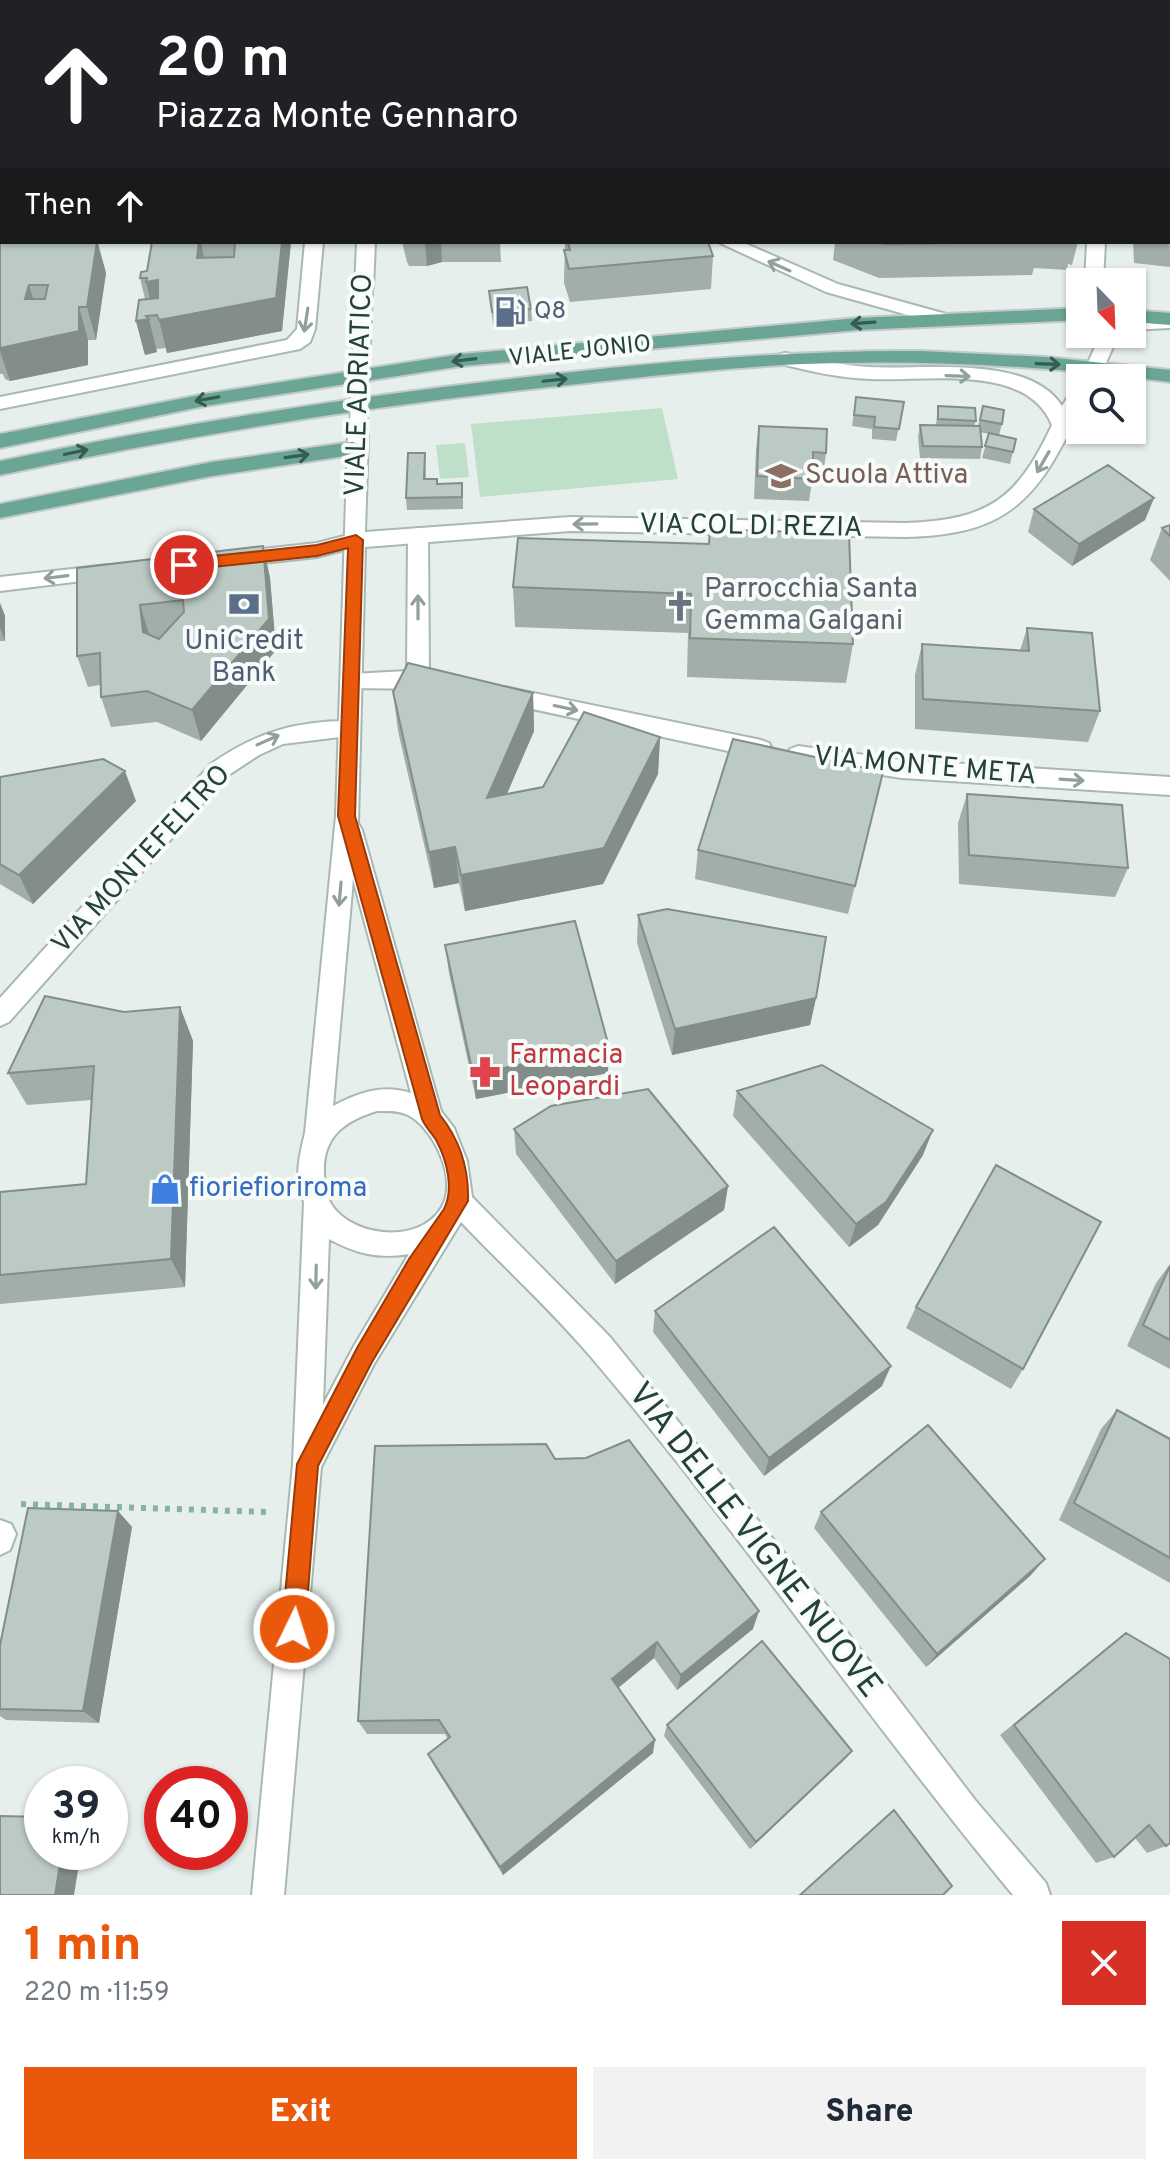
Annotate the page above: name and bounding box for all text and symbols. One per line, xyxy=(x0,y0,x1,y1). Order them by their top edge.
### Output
text: 20 m xyxy=(156,26,290,96)
icon: ahead xyxy=(24,32,128,136)
text: Piazza Monte Gennaro xyxy=(156,95,519,141)
icon: ahead xyxy=(108,184,152,228)
text: Then xyxy=(24,188,92,225)
one-way arrow xyxy=(767,258,792,273)
north arrow xyxy=(1066,268,1146,348)
map controls xyxy=(1066,268,1146,444)
street label: VIALE ADRIATICO xyxy=(338,273,382,497)
fuel station icon: Q8 xyxy=(493,295,527,329)
place label: Q8 xyxy=(534,297,566,327)
one-way arrow xyxy=(298,306,313,332)
one-way arrow xyxy=(850,316,877,331)
street label: VIALE JONIO xyxy=(507,330,653,374)
one-way arrow xyxy=(451,353,478,368)
one-way arrow xyxy=(1034,357,1061,372)
button: search xyxy=(1066,364,1146,444)
one-way arrow xyxy=(944,369,971,384)
one-way arrow xyxy=(541,372,568,387)
one-way arrow xyxy=(195,393,221,408)
one-way arrow xyxy=(63,443,88,458)
one-way arrow xyxy=(284,448,309,463)
one-way arrow xyxy=(1035,449,1050,473)
place label: Scuola Attiva xyxy=(805,458,968,494)
school or university icon: Scuola Attiva xyxy=(764,459,798,493)
street label: VIA COL DI REZIA xyxy=(639,507,863,547)
one-way arrow xyxy=(572,516,599,532)
pin xyxy=(150,531,218,599)
icon: arrive xyxy=(162,543,206,587)
one-way arrow xyxy=(44,570,70,585)
place label: Parrocchia Santa Gemma Galgani xyxy=(704,572,918,640)
bank icon: UniCredit Bank xyxy=(227,587,261,621)
church icon: Parrocchia Santa Gemma Galgani xyxy=(663,589,697,623)
one-way arrow xyxy=(410,594,426,621)
place label: UniCredit Bank xyxy=(184,624,304,692)
one-way arrow xyxy=(553,701,578,716)
one-way arrow xyxy=(255,732,280,747)
street label: VIA MONTE META xyxy=(812,739,1038,795)
street label: VIA MONTEFELTRO xyxy=(45,758,239,962)
one-way arrow xyxy=(1058,773,1085,788)
one-way arrow xyxy=(332,880,347,907)
place label: Farmacia Leopardi xyxy=(509,1038,623,1106)
pharmacy icon: Farmacia Leopardi xyxy=(468,1055,502,1089)
place label: fioriefioriroma xyxy=(189,1171,367,1207)
shop icon: fioriefioriroma xyxy=(148,1172,182,1206)
one-way arrow xyxy=(308,1263,323,1290)
street label: VIA DELLE VIGNE NUOVE xyxy=(617,1375,891,1707)
position arrow xyxy=(252,1587,336,1671)
speed limit sign: 40 xyxy=(144,1766,248,1870)
text: 39 xyxy=(52,1783,100,1833)
text: km/h xyxy=(52,1825,100,1851)
text: 1 min xyxy=(24,1917,141,1977)
button: close xyxy=(1062,1921,1146,2005)
text: 220 m · 11:59 xyxy=(24,1977,170,2010)
button: Exit xyxy=(24,2067,577,2159)
button: Share xyxy=(593,2067,1146,2159)

